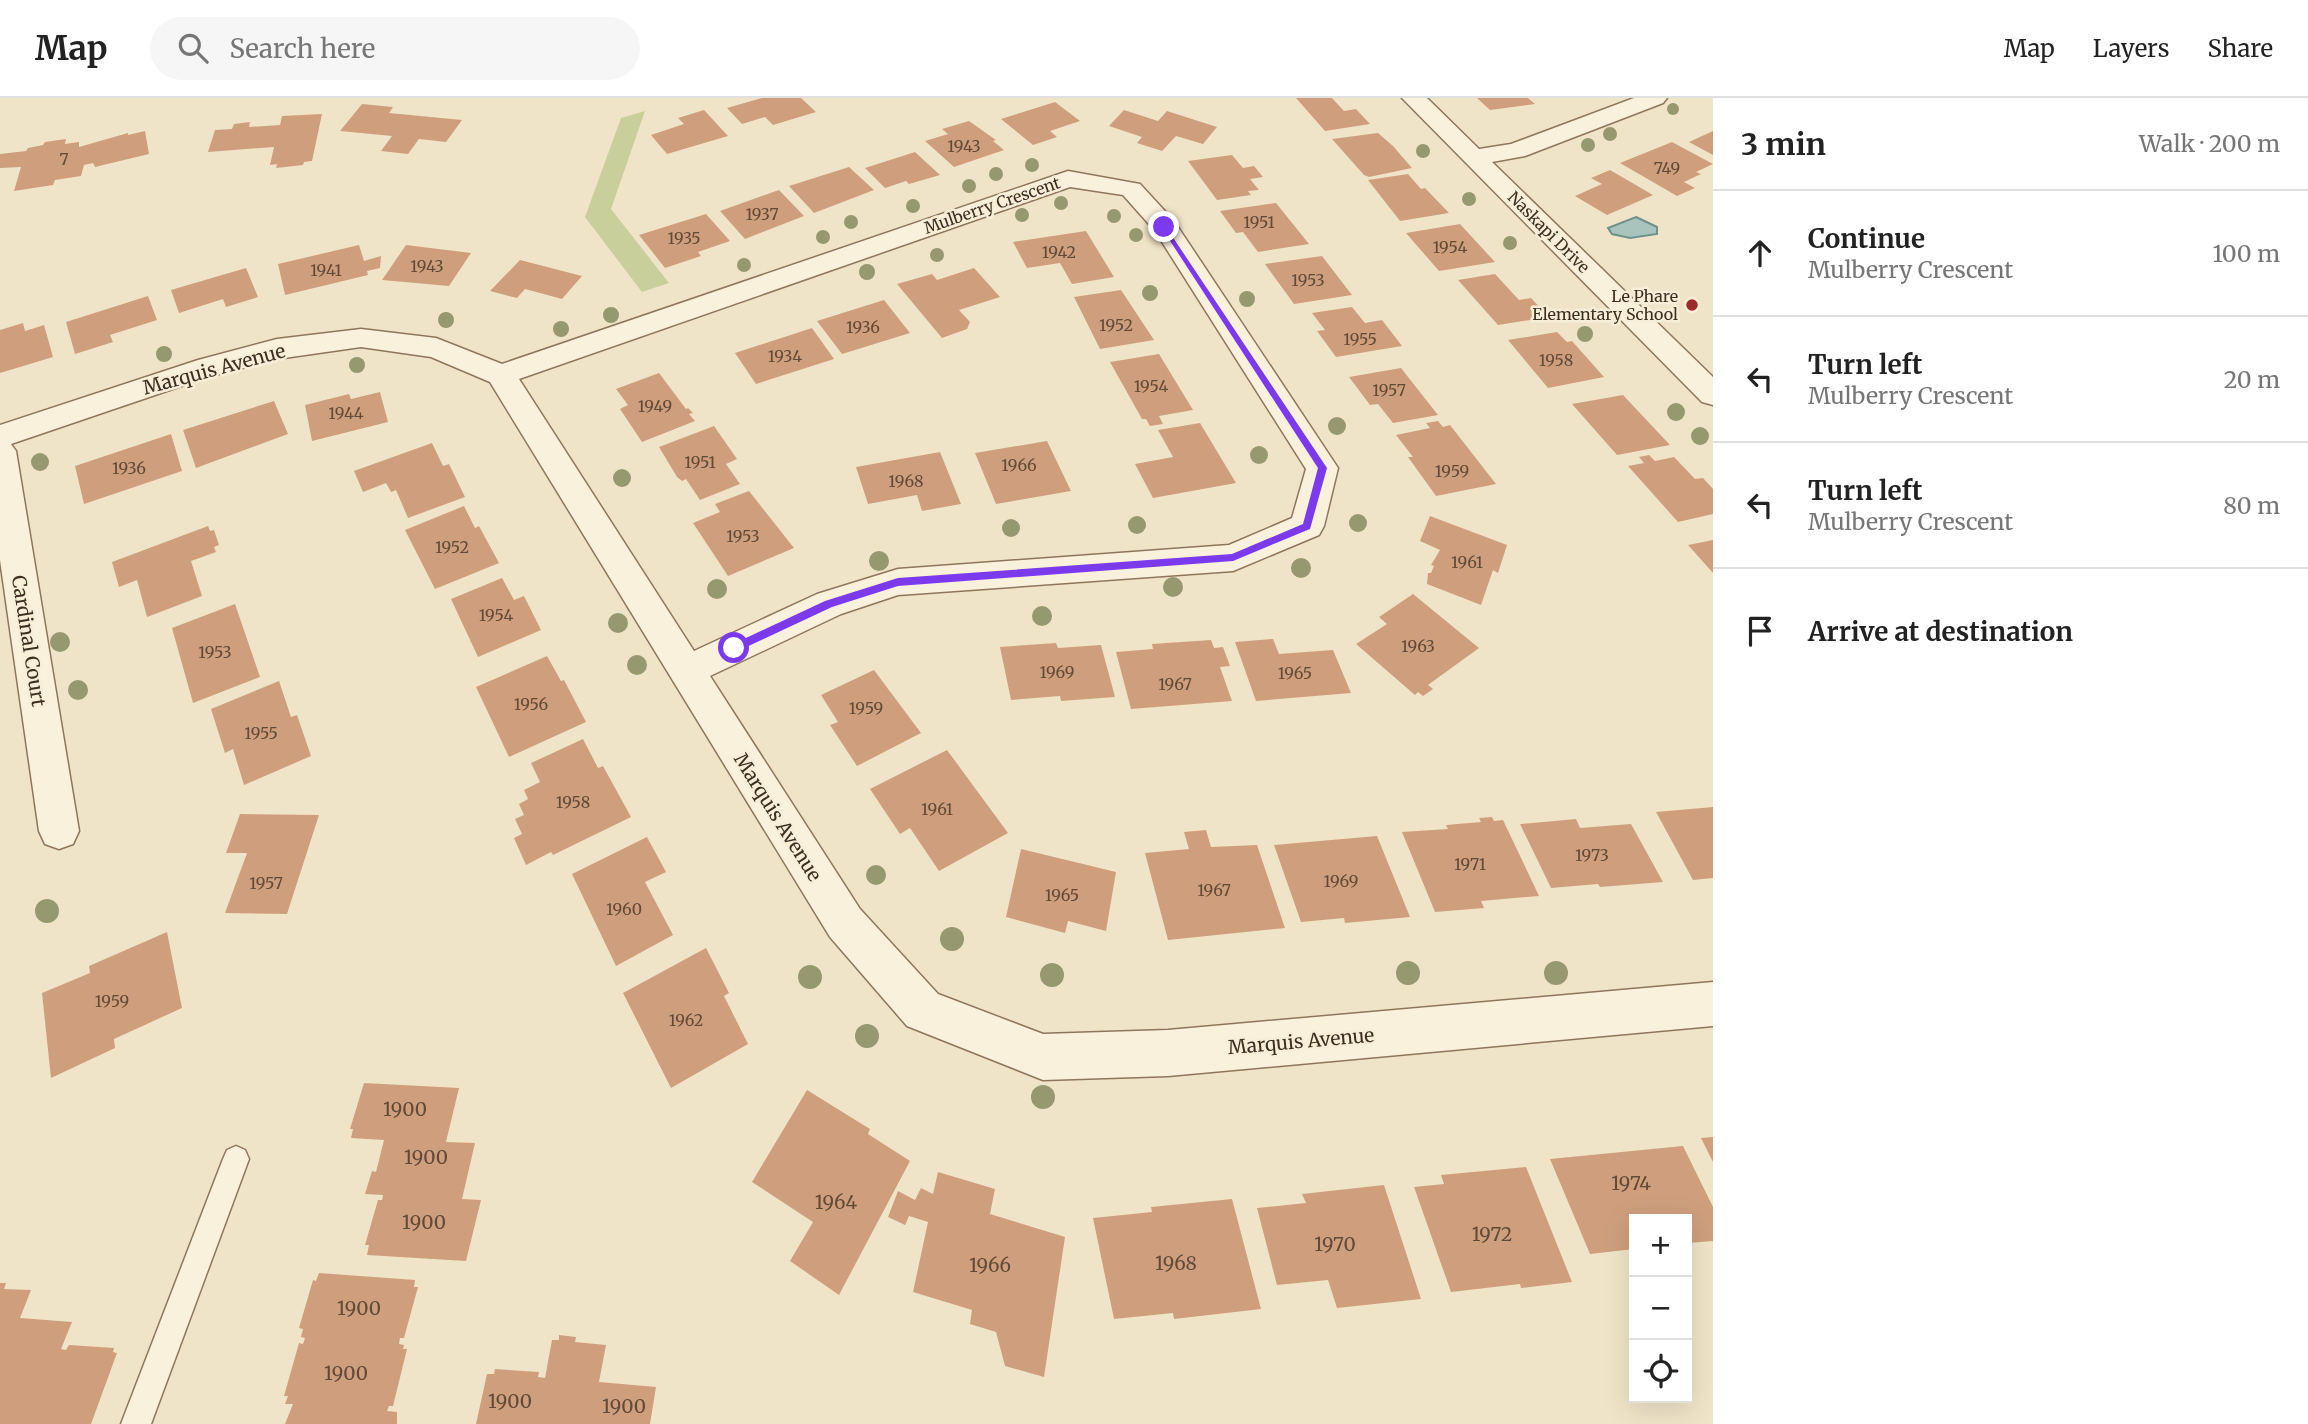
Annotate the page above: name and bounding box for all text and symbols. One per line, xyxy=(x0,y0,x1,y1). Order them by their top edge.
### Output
search box xyxy=(150,17,640,80)
text: Map xyxy=(35,28,108,69)
icon: search xyxy=(174,29,212,67)
text: Search here xyxy=(230,32,375,65)
text: Map xyxy=(2004,33,2055,64)
text: Layers xyxy=(2093,33,2169,64)
text: Share xyxy=(2207,33,2273,64)
text: 3 min xyxy=(1741,125,1826,163)
text: Walk · 200 m xyxy=(2139,129,2280,158)
house number: 1943 xyxy=(947,136,981,156)
house number: 7 xyxy=(59,149,69,169)
house number: 749 xyxy=(1654,158,1680,178)
street label: Mulberry Crescent xyxy=(921,172,1063,238)
street label: Naskapi Drive xyxy=(1504,187,1594,277)
house number: 1937 xyxy=(745,204,779,224)
route end xyxy=(1148,211,1179,242)
house number: 1951 xyxy=(1243,212,1275,232)
text: Continue xyxy=(1808,222,1925,255)
house number: 1935 xyxy=(667,228,701,248)
icon: ahead xyxy=(1741,234,1779,272)
house number: 1954 xyxy=(1433,237,1467,257)
text: 100 m xyxy=(2212,239,2280,268)
house number: 1942 xyxy=(1042,242,1076,262)
text: Mulberry Crescent xyxy=(1808,255,2013,284)
house number: 1943 xyxy=(410,256,444,276)
house number: 1941 xyxy=(310,260,342,280)
house number: 1953 xyxy=(1291,270,1325,290)
place label: Le Phare Elementary School xyxy=(1532,286,1678,324)
marker: Le Phare Elementary School xyxy=(1684,297,1700,313)
house number: 1952 xyxy=(1099,315,1133,335)
house number: 1936 xyxy=(846,317,880,337)
house number: 1955 xyxy=(1343,329,1377,349)
street label: Marquis Avenue xyxy=(140,338,288,400)
house number: 1934 xyxy=(768,346,802,366)
text: Turn left xyxy=(1808,348,1922,381)
house number: 1958 xyxy=(1539,350,1573,370)
icon: left xyxy=(1741,360,1779,398)
text: 20 m xyxy=(2224,365,2280,394)
house number: 1954 xyxy=(1134,376,1168,396)
house number: 1957 xyxy=(1372,380,1406,400)
text: Mulberry Crescent xyxy=(1808,381,2013,410)
house number: 1949 xyxy=(638,396,672,416)
house number: 1944 xyxy=(328,403,364,423)
house number: 1951 xyxy=(684,452,716,472)
house number: 1966 xyxy=(1001,455,1037,475)
house number: 1936 xyxy=(112,458,146,478)
house number: 1959 xyxy=(1435,461,1469,481)
house number: 1968 xyxy=(888,471,924,491)
text: Turn left xyxy=(1808,474,1922,507)
icon: left xyxy=(1741,486,1779,524)
text: 80 m xyxy=(2223,491,2280,520)
text: Mulberry Crescent xyxy=(1808,507,2013,536)
house number: 1953 xyxy=(726,526,760,546)
house number: 1952 xyxy=(435,537,469,557)
house number: 1961 xyxy=(1451,552,1483,572)
street label: Cardinal Court xyxy=(7,574,51,709)
house number: 1954 xyxy=(479,605,513,625)
icon: arrive xyxy=(1741,612,1779,650)
text: Arrive at destination xyxy=(1808,615,2073,648)
route start xyxy=(718,632,749,663)
house number: 1963 xyxy=(1401,636,1435,656)
house number: 1953 xyxy=(198,642,232,662)
house number: 1969 xyxy=(1039,662,1075,682)
house number: 1965 xyxy=(1278,663,1312,683)
house number: 1967 xyxy=(1158,674,1192,694)
house number: 1956 xyxy=(514,694,549,714)
house number: 1959 xyxy=(849,698,883,718)
house number: 1955 xyxy=(244,723,278,743)
street label: Marquis Avenue xyxy=(729,748,827,886)
house number: 1958 xyxy=(556,792,590,812)
house number: 1961 xyxy=(921,799,953,819)
house number: 1973 xyxy=(1575,845,1609,865)
house number: 1971 xyxy=(1454,854,1486,874)
house number: 1969 xyxy=(1323,871,1359,891)
house number: 1957 xyxy=(249,873,283,893)
house number: 1967 xyxy=(1197,880,1231,900)
house number: 1965 xyxy=(1045,885,1079,905)
house number: 1960 xyxy=(606,899,642,919)
house number: 1959 xyxy=(95,991,129,1011)
house number: 1962 xyxy=(669,1010,703,1030)
street label: Marquis Avenue xyxy=(1227,1023,1375,1059)
house number: 1900 xyxy=(383,1097,427,1121)
house number: 1900 xyxy=(404,1145,448,1169)
house number: 1974 xyxy=(1611,1171,1651,1195)
house number: 1964 xyxy=(815,1190,857,1214)
house number: 1900 xyxy=(402,1210,446,1234)
map controls xyxy=(1629,1214,1692,1403)
button: + xyxy=(1629,1214,1692,1277)
house number: 1972 xyxy=(1472,1222,1512,1246)
house number: 1970 xyxy=(1314,1232,1356,1256)
house number: 1968 xyxy=(1155,1251,1197,1275)
house number: 1966 xyxy=(969,1253,1011,1277)
button: − xyxy=(1629,1277,1692,1340)
house number: 1900 xyxy=(337,1296,381,1320)
button: locate xyxy=(1629,1340,1692,1403)
house number: 1900 xyxy=(324,1361,368,1385)
house number: 1900 xyxy=(488,1389,532,1413)
house number: 1900 xyxy=(602,1394,646,1418)

